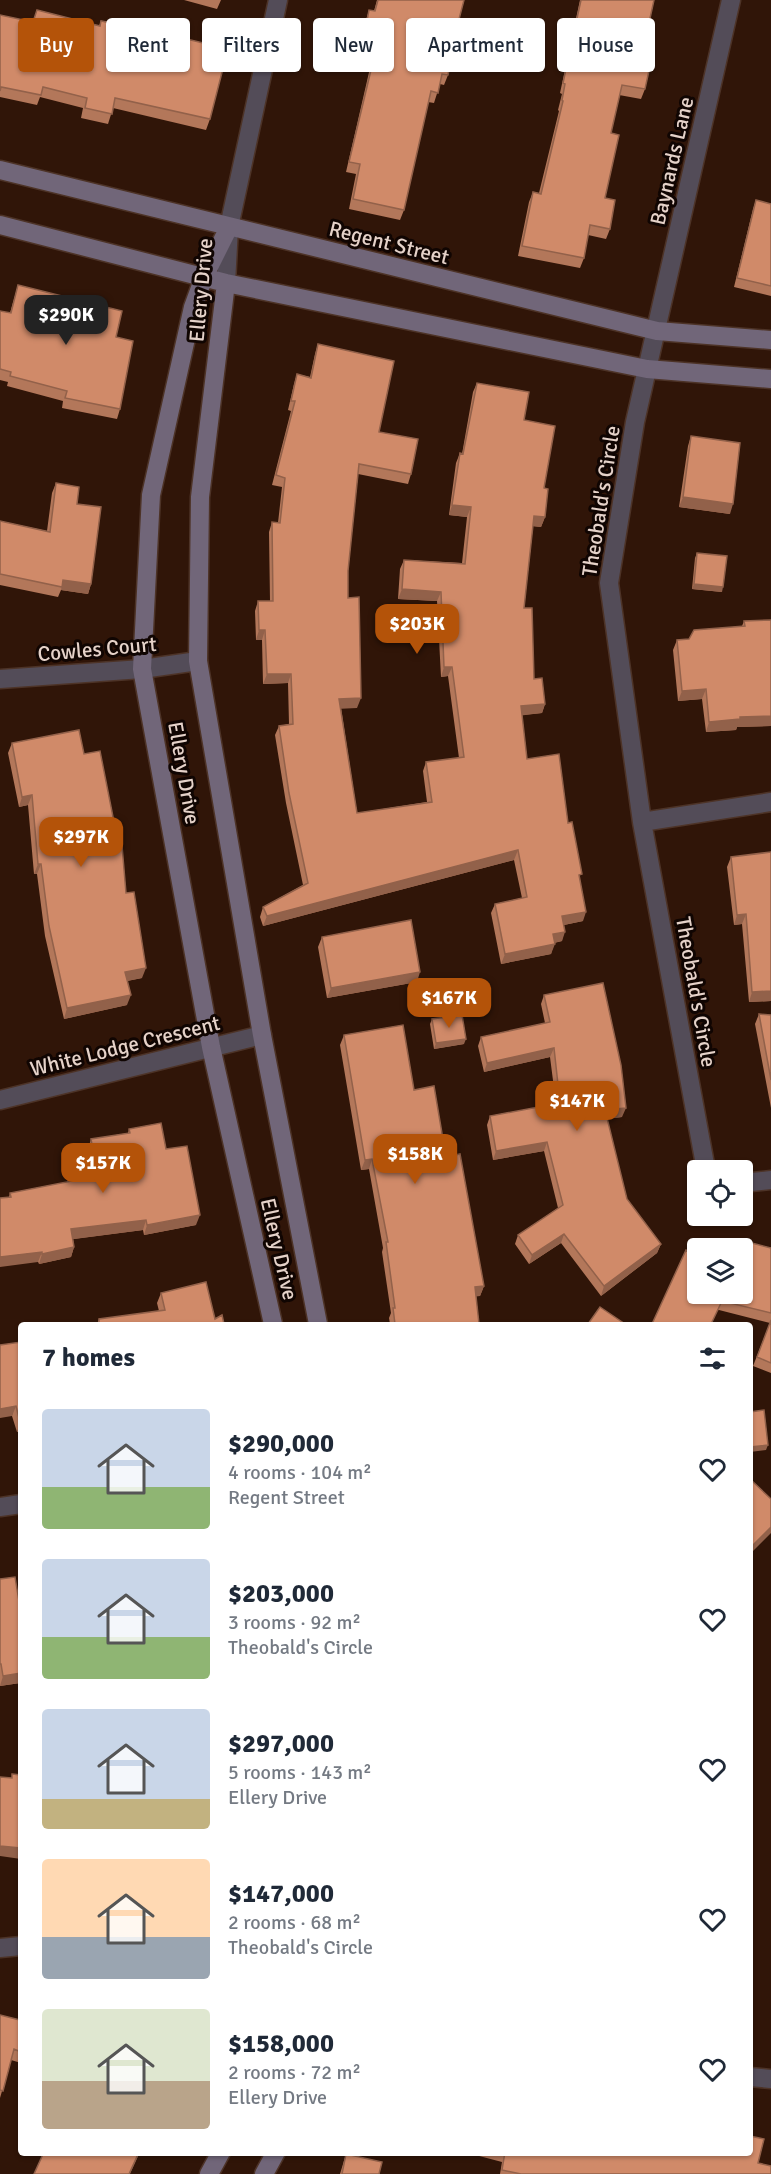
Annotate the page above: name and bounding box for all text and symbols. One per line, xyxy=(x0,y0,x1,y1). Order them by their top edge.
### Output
chip: Buy xyxy=(18,18,94,72)
chip: Rent xyxy=(106,18,190,72)
chip: Filters xyxy=(202,18,301,72)
chip: New xyxy=(313,18,394,72)
chip: Apartment xyxy=(406,18,545,72)
chip: House xyxy=(557,18,655,72)
street label: Baynards Lane xyxy=(645,94,699,228)
street label: Regent Street xyxy=(326,216,452,270)
street label: Ellery Drive xyxy=(184,237,218,343)
pin: $290K xyxy=(24,295,108,346)
text: $290K xyxy=(38,302,94,327)
street label: Theobald's Circle xyxy=(576,424,626,578)
pin: $203K xyxy=(375,604,459,655)
text: $203K xyxy=(389,611,445,636)
street label: Cowles Court xyxy=(37,631,157,667)
street label: Ellery Drive xyxy=(162,720,206,826)
pin: $297K xyxy=(39,817,123,868)
text: $297K xyxy=(53,824,109,849)
street label: Theobald's Circle xyxy=(670,915,722,1069)
pin: $167K xyxy=(407,978,491,1029)
text: $167K xyxy=(421,985,477,1010)
street label: White Lodge Crescent xyxy=(27,1010,223,1082)
pin: $147K xyxy=(535,1081,619,1132)
text: $147K xyxy=(549,1088,605,1113)
pin: $158K xyxy=(373,1134,457,1185)
text: $158K xyxy=(387,1141,443,1166)
pin: $157K xyxy=(61,1143,145,1194)
text: $157K xyxy=(75,1150,131,1175)
map controls xyxy=(687,1160,753,1304)
button: locate xyxy=(687,1160,753,1226)
street label: Ellery Drive xyxy=(255,1195,303,1303)
button: layers xyxy=(687,1238,753,1304)
text: 7 homes xyxy=(42,1342,135,1374)
icon: filters xyxy=(696,1342,729,1375)
text: $290,000 xyxy=(228,1428,334,1460)
icon: home xyxy=(90,1433,162,1505)
icon: heart xyxy=(696,1453,729,1486)
text: 4 rooms · 104 m² xyxy=(228,1460,372,1485)
text: Regent Street xyxy=(228,1485,345,1510)
text: $203,000 xyxy=(228,1578,334,1610)
icon: home xyxy=(90,1583,162,1655)
icon: heart xyxy=(696,1603,729,1636)
text: 3 rooms · 92 m² xyxy=(228,1610,361,1635)
text: Theobald's Circle xyxy=(228,1635,373,1660)
text: $297,000 xyxy=(228,1728,334,1760)
icon: home xyxy=(90,1733,162,1805)
icon: heart xyxy=(696,1753,729,1786)
text: 5 rooms · 143 m² xyxy=(228,1760,372,1785)
text: Ellery Drive xyxy=(228,1785,327,1810)
text: $147,000 xyxy=(228,1878,334,1910)
icon: home xyxy=(90,1883,162,1955)
icon: heart xyxy=(696,1903,729,1936)
text: 2 rooms · 68 m² xyxy=(228,1910,361,1935)
text: Theobald's Circle xyxy=(228,1935,373,1960)
text: $158,000 xyxy=(228,2028,334,2060)
icon: home xyxy=(90,2033,162,2105)
icon: heart xyxy=(696,2053,729,2086)
text: 2 rooms · 72 m² xyxy=(228,2060,361,2085)
text: Ellery Drive xyxy=(228,2085,327,2110)

